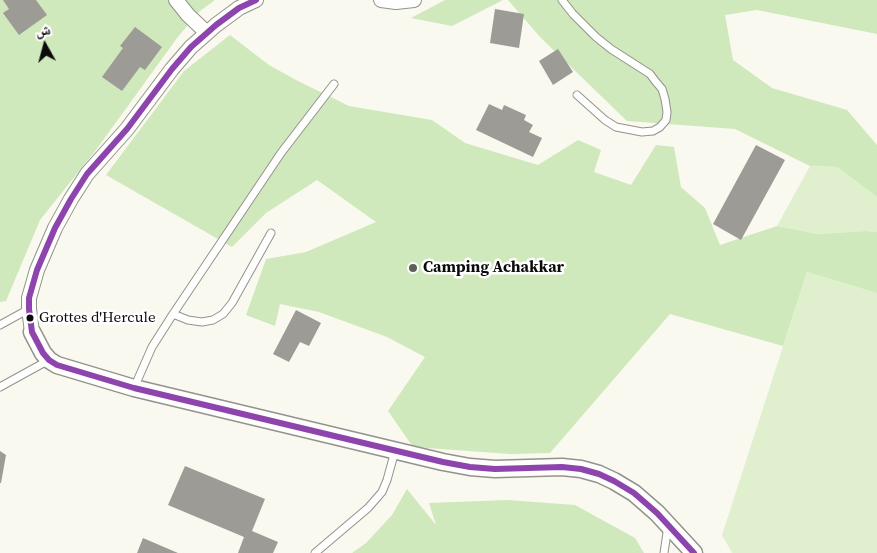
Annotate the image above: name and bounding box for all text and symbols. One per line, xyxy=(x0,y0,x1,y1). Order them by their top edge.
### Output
text: ش xyxy=(35,19,52,41)
north arrow xyxy=(20,20,70,70)
place label: Camping Achakkar xyxy=(423,258,564,278)
marker: Camping Achakkar xyxy=(407,262,419,274)
place label: Grottes d'Hercule xyxy=(39,309,156,327)
marker: Grottes d'Hercule xyxy=(25,313,35,323)

